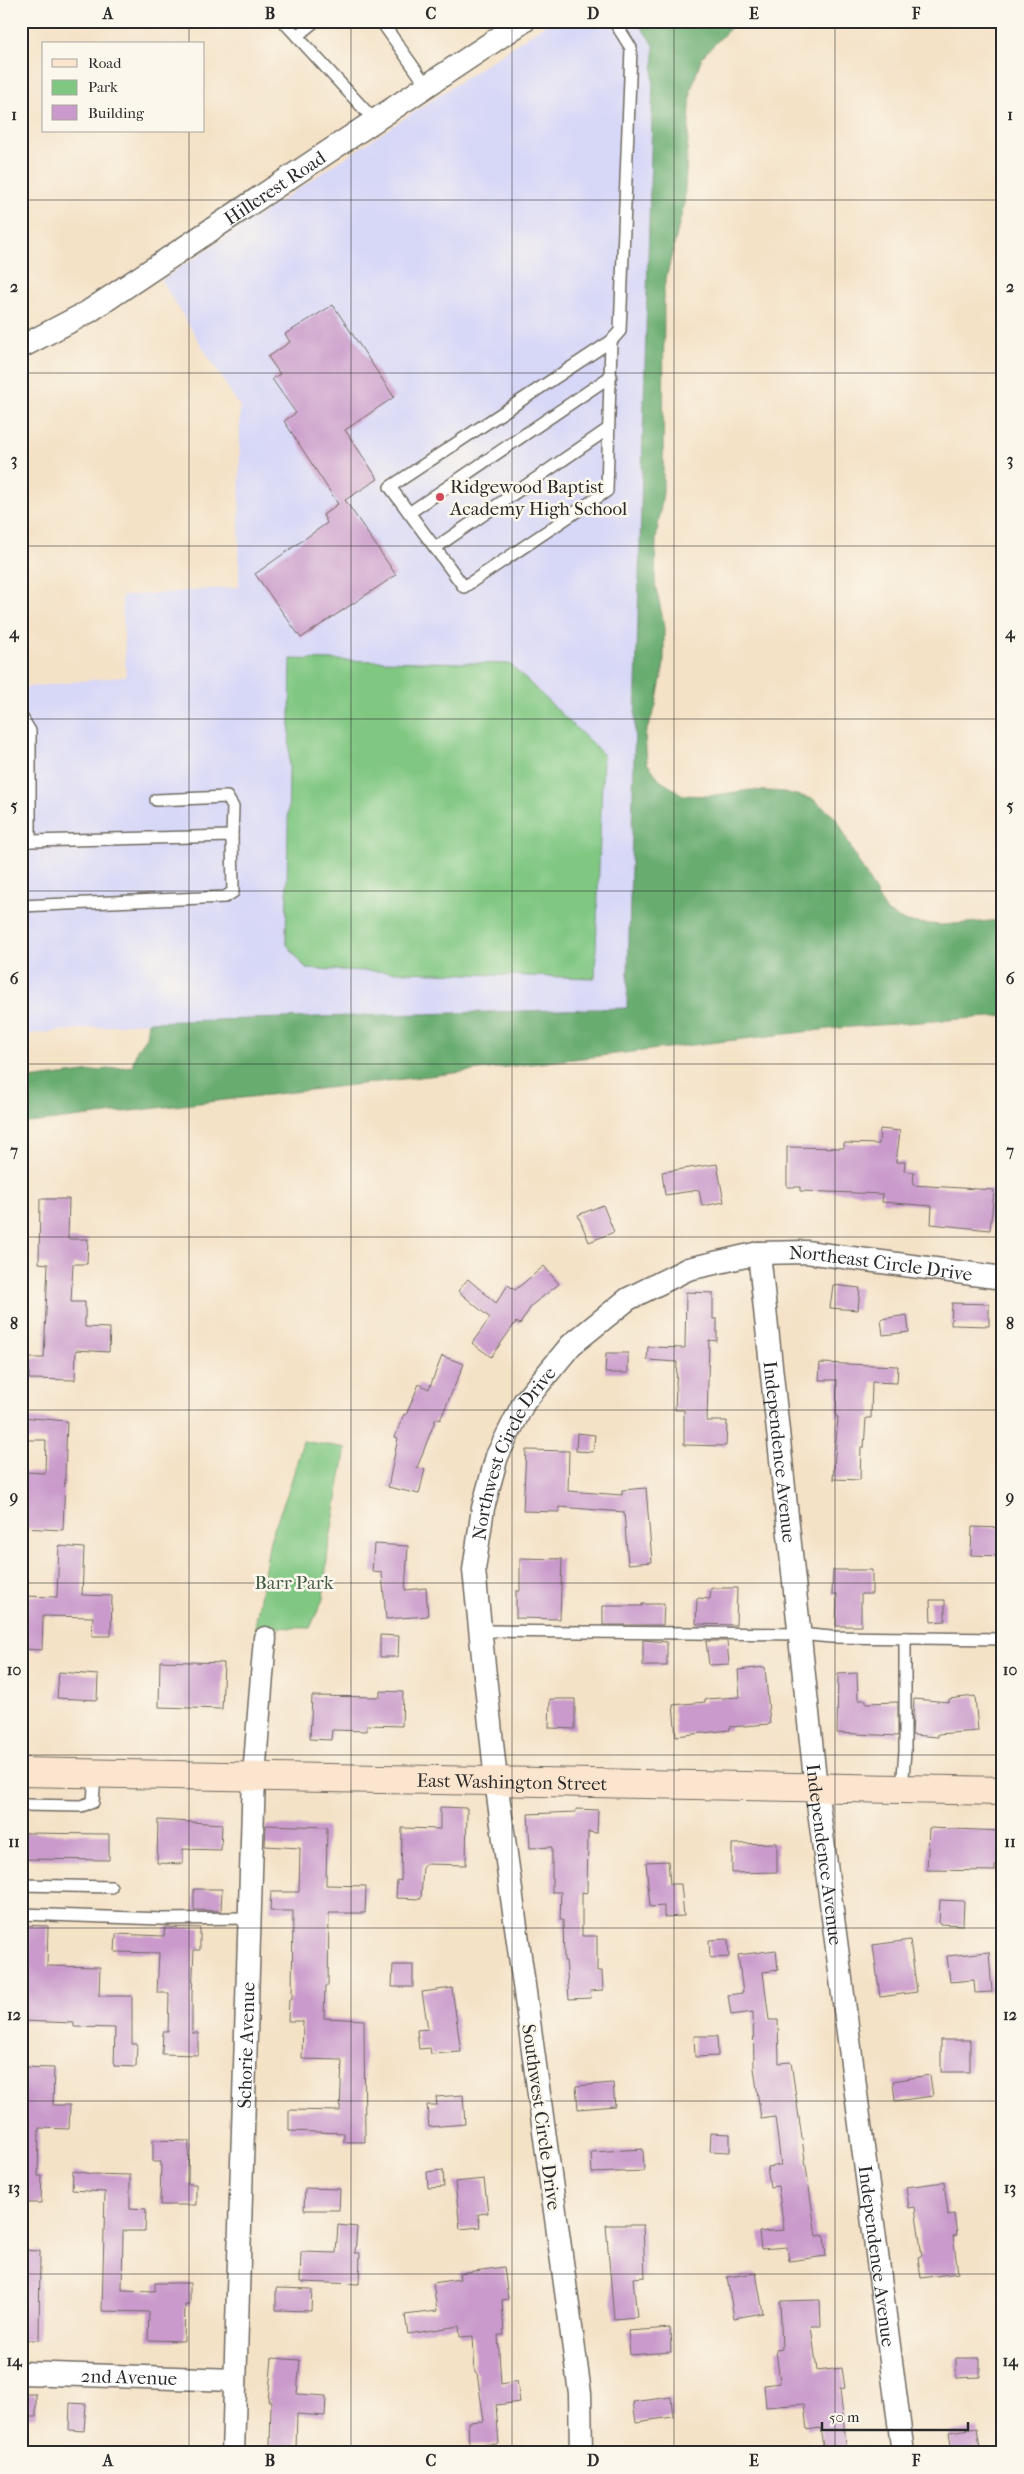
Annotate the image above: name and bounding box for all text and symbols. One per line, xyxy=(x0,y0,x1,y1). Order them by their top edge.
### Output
text: A xyxy=(102,4,114,23)
text: B xyxy=(265,4,275,23)
text: C xyxy=(426,4,437,23)
text: D xyxy=(587,4,599,23)
text: E xyxy=(749,4,759,23)
text: F xyxy=(911,4,921,23)
legend xyxy=(42,42,205,132)
text: Road xyxy=(88,54,122,72)
text: Park xyxy=(88,78,118,96)
text: Building xyxy=(88,104,145,122)
text: 1 xyxy=(11,105,17,124)
text: 1 xyxy=(1007,105,1013,124)
street label: Hillcrest Road xyxy=(220,146,331,230)
text: 2 xyxy=(10,277,18,296)
text: 2 xyxy=(1006,277,1014,296)
text: 3 xyxy=(11,450,17,470)
text: 3 xyxy=(1007,450,1013,470)
place label: Ridgewood Baptist Academy High School xyxy=(449,476,627,520)
marker: Ridgewood Baptist Academy High School xyxy=(434,491,446,503)
text: 4 xyxy=(8,623,20,643)
text: 4 xyxy=(1004,623,1016,643)
text: 5 xyxy=(11,796,18,815)
text: 5 xyxy=(1007,796,1014,815)
text: 6 xyxy=(10,969,19,988)
text: 6 xyxy=(1006,969,1015,988)
text: 7 xyxy=(9,1141,18,1160)
text: 7 xyxy=(1005,1141,1014,1160)
street label: Northeast Circle Drive xyxy=(789,1242,974,1286)
text: 8 xyxy=(10,1314,18,1333)
text: 8 xyxy=(1006,1314,1014,1333)
street label: Independence Avenue xyxy=(759,1360,800,1544)
street label: Northwest Circle Drive xyxy=(468,1362,561,1542)
text: 9 xyxy=(9,1487,18,1507)
text: 9 xyxy=(1005,1487,1014,1507)
park label: Barr Park xyxy=(254,1572,334,1594)
text: 10 xyxy=(7,1660,21,1679)
text: 10 xyxy=(1003,1660,1017,1679)
street label: Independence Avenue xyxy=(801,1763,846,1947)
street label: East Washington Street xyxy=(416,1770,608,1795)
text: 11 xyxy=(8,1832,20,1851)
text: 11 xyxy=(1004,1832,1016,1851)
street label: Schorie Avenue xyxy=(234,1982,260,2109)
text: 12 xyxy=(7,2005,21,2024)
text: 12 xyxy=(1003,2005,1017,2024)
street label: Southwest Circle Drive xyxy=(517,2023,565,2212)
street label: Independence Avenue xyxy=(853,2164,899,2348)
text: 13 xyxy=(8,2178,20,2198)
text: 13 xyxy=(1004,2178,1016,2198)
text: 14 xyxy=(6,2351,23,2371)
text: 14 xyxy=(1002,2351,1019,2371)
street label: 2nd Avenue xyxy=(80,2365,178,2390)
scale bar xyxy=(822,2399,968,2431)
text: 50 m xyxy=(829,2408,860,2426)
text: A xyxy=(102,2451,114,2470)
text: B xyxy=(265,2451,275,2470)
text: C xyxy=(426,2451,437,2470)
text: D xyxy=(587,2451,599,2470)
text: E xyxy=(749,2451,759,2470)
text: F xyxy=(911,2451,921,2470)

